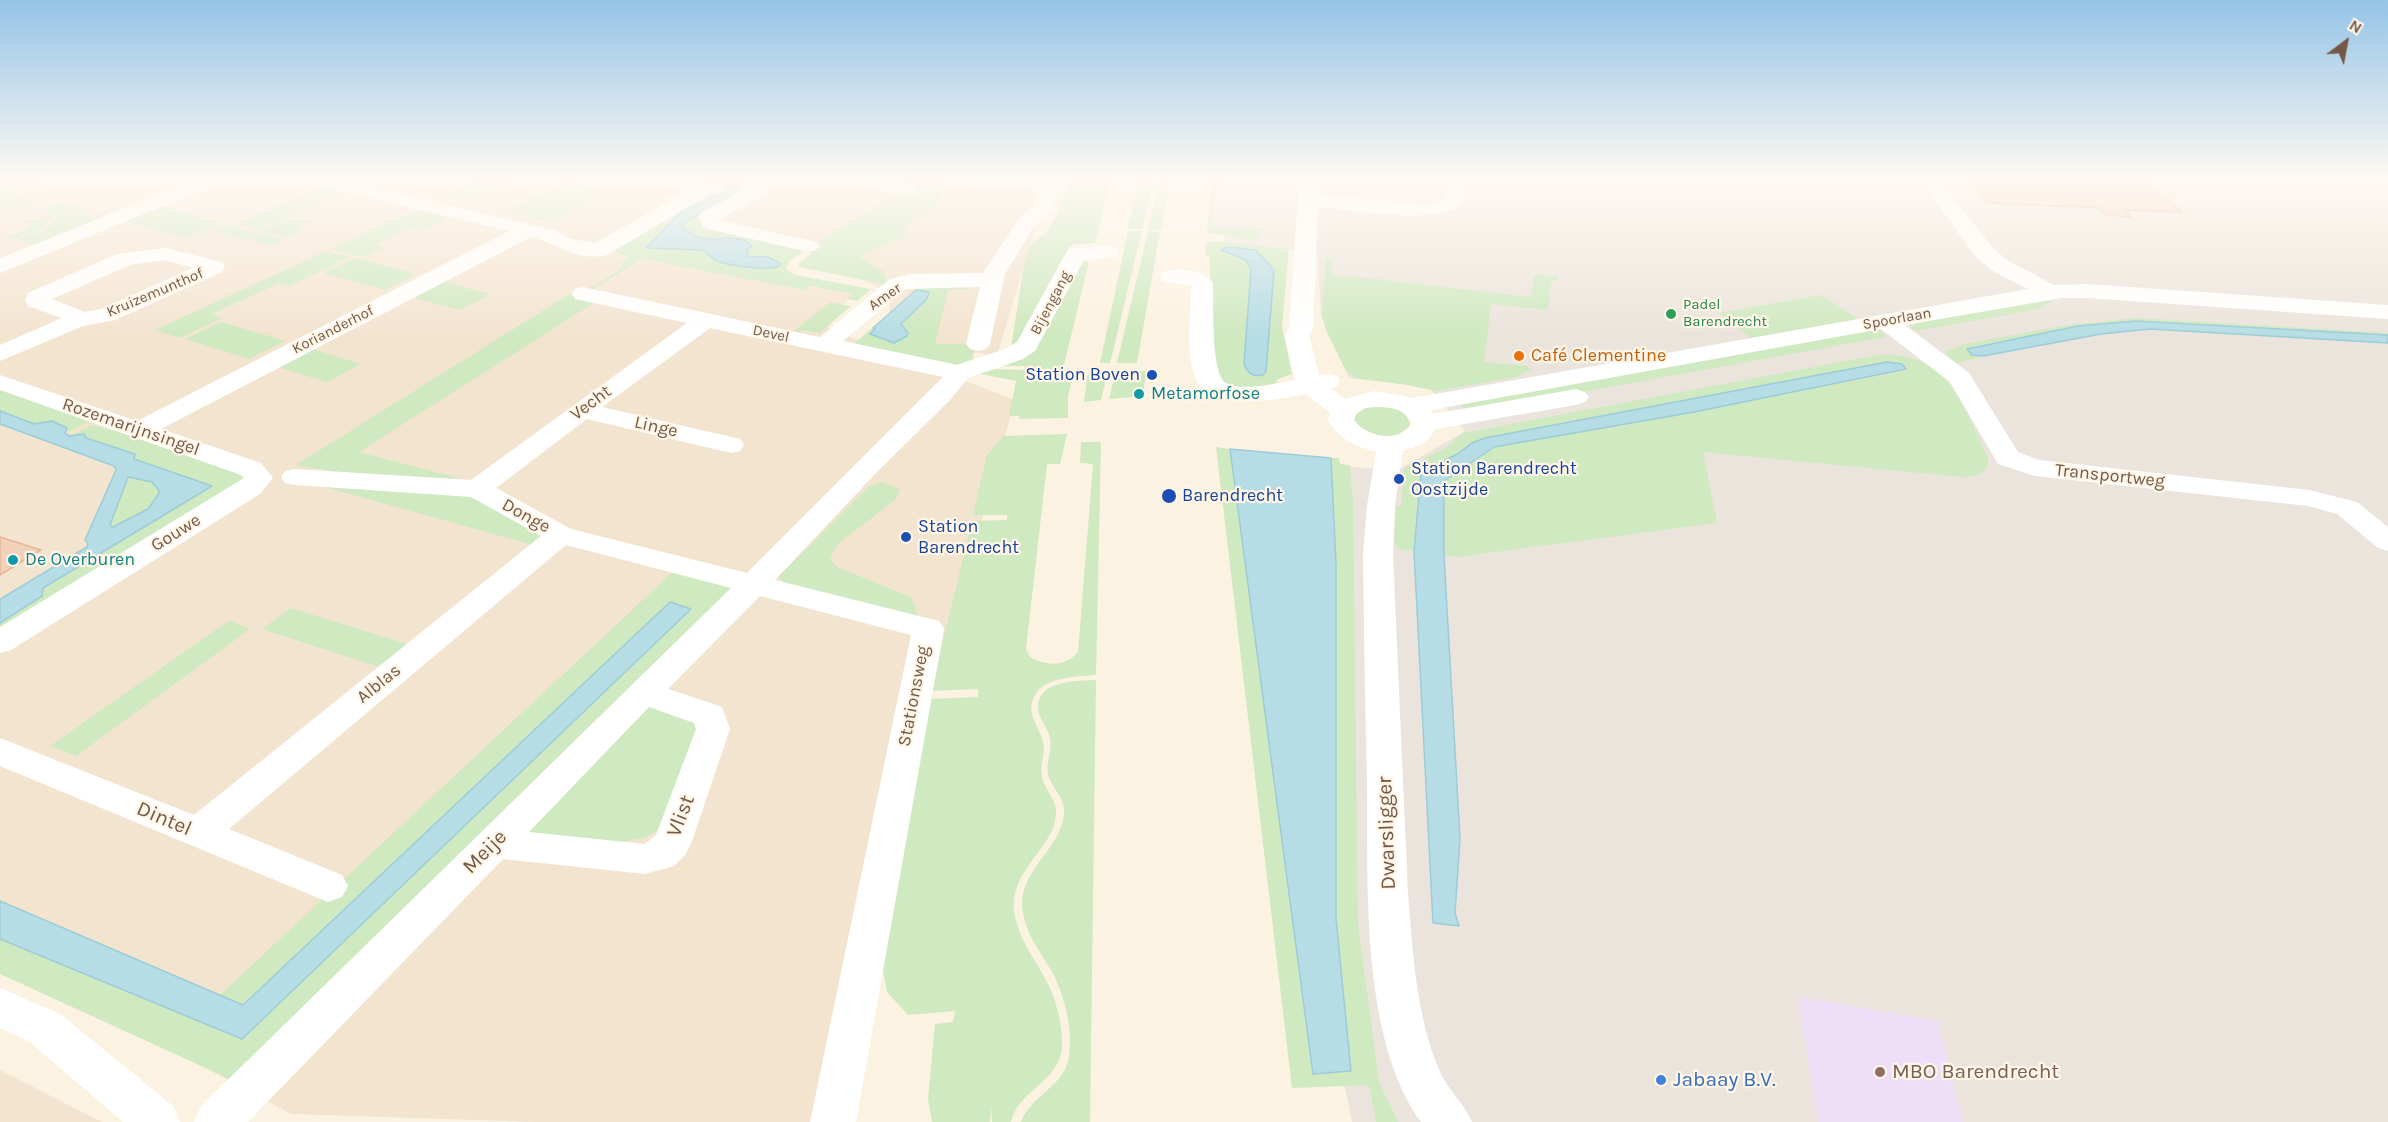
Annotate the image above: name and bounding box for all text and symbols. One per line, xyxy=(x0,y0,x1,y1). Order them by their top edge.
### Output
north arrow xyxy=(2316,12,2376,72)
text: N xyxy=(2346,15,2366,37)
street label: Kruizemunthof xyxy=(104,265,206,321)
street label: Bijengang xyxy=(1027,268,1075,338)
street label: Amer xyxy=(865,279,905,315)
place label: Padel Barendrecht xyxy=(1683,296,1767,331)
street label: Korianderhof xyxy=(289,302,377,358)
street label: Spoorlaan xyxy=(1861,304,1933,334)
marker: Padel Barendrecht xyxy=(1664,307,1678,321)
street label: Devel xyxy=(751,321,791,347)
place label: Café Clementine xyxy=(1531,345,1666,367)
marker: Café Clementine xyxy=(1512,349,1526,363)
place label: Station Boven xyxy=(1025,364,1140,386)
marker: Station Boven xyxy=(1145,368,1159,382)
street label: Vecht xyxy=(566,381,616,425)
place label: Metamorfose xyxy=(1151,383,1260,405)
marker: Metamorfose xyxy=(1132,387,1146,401)
street label: Rozemarijnsingel xyxy=(59,393,203,461)
street label: Linge xyxy=(632,412,680,442)
place label: Station Barendrecht Oostzijde xyxy=(1411,458,1577,500)
street label: Transportweg xyxy=(2054,459,2166,493)
marker: Station Barendrecht Oostzijde xyxy=(1392,472,1406,486)
place label: Barendrecht xyxy=(1182,485,1283,507)
marker: Barendrecht xyxy=(1160,487,1178,505)
street label: Donge xyxy=(498,494,554,538)
street label: Gouwe xyxy=(147,509,205,557)
place label: Station Barendrecht xyxy=(918,516,1019,558)
marker: Station Barendrecht xyxy=(899,530,913,544)
place label: De Overburen xyxy=(25,549,135,571)
marker: De Overburen xyxy=(6,553,20,567)
street label: Stationsweg xyxy=(894,644,934,748)
street label: Alblas xyxy=(353,660,405,708)
street label: Dwarsligger xyxy=(1372,776,1402,890)
street label: Vlist xyxy=(662,791,700,841)
street label: Dintel xyxy=(133,796,195,842)
street label: Meije xyxy=(458,825,512,879)
place label: MBO Barendrecht xyxy=(1892,1059,2059,1085)
marker: MBO Barendrecht xyxy=(1873,1065,1887,1079)
place label: Jabaay B.V. xyxy=(1673,1067,1776,1093)
marker: Jabaay B.V. xyxy=(1654,1073,1668,1087)

